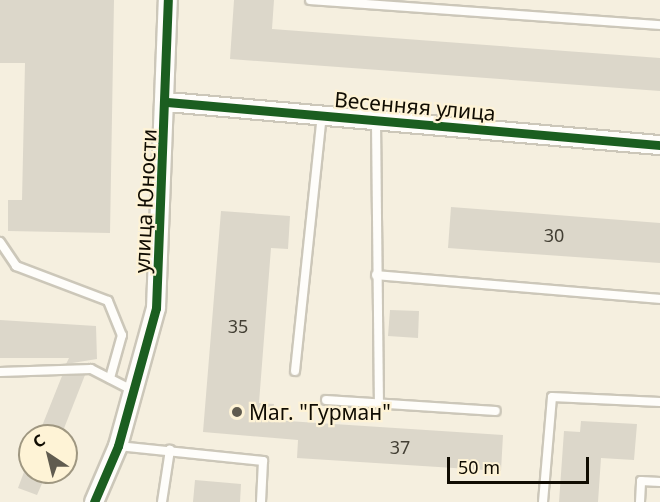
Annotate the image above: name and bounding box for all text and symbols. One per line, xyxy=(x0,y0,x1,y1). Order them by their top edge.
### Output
street label: Весенняя улица xyxy=(333,86,497,126)
street label: улица Юности xyxy=(129,128,161,274)
house number: 30 xyxy=(544,224,564,246)
house number: 35 xyxy=(228,315,248,337)
place label: Маг. "Гурман" xyxy=(249,399,391,425)
marker: Маг. "Гурман" xyxy=(230,405,244,419)
north arrow xyxy=(18,424,78,484)
text: С xyxy=(28,429,49,453)
house number: 37 xyxy=(390,436,410,458)
scale bar xyxy=(450,445,592,483)
text: 50 m xyxy=(458,455,500,479)

